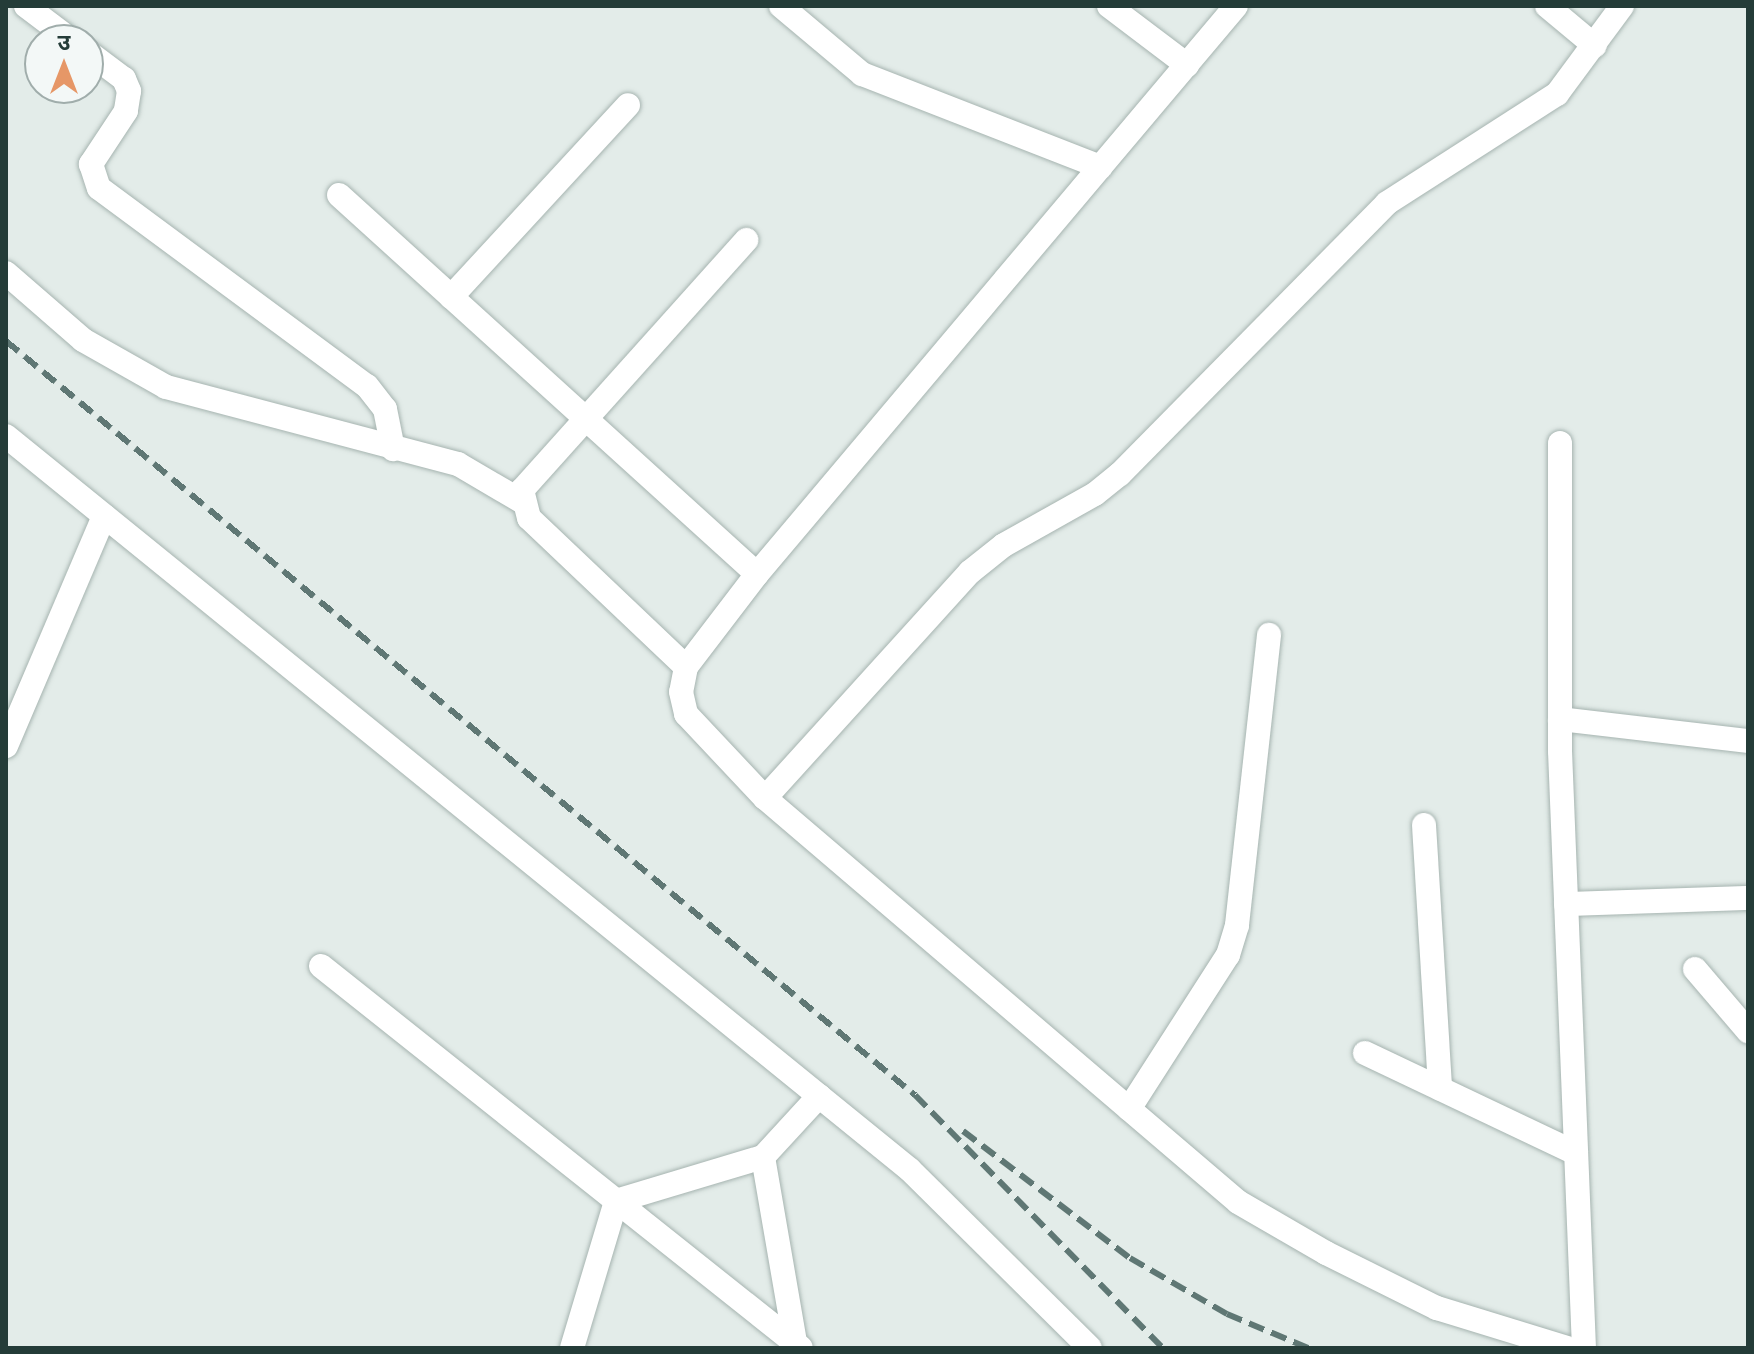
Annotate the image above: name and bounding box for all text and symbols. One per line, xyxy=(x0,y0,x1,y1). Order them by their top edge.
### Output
north arrow xyxy=(24,24,104,104)
text: उ xyxy=(58,29,70,55)

